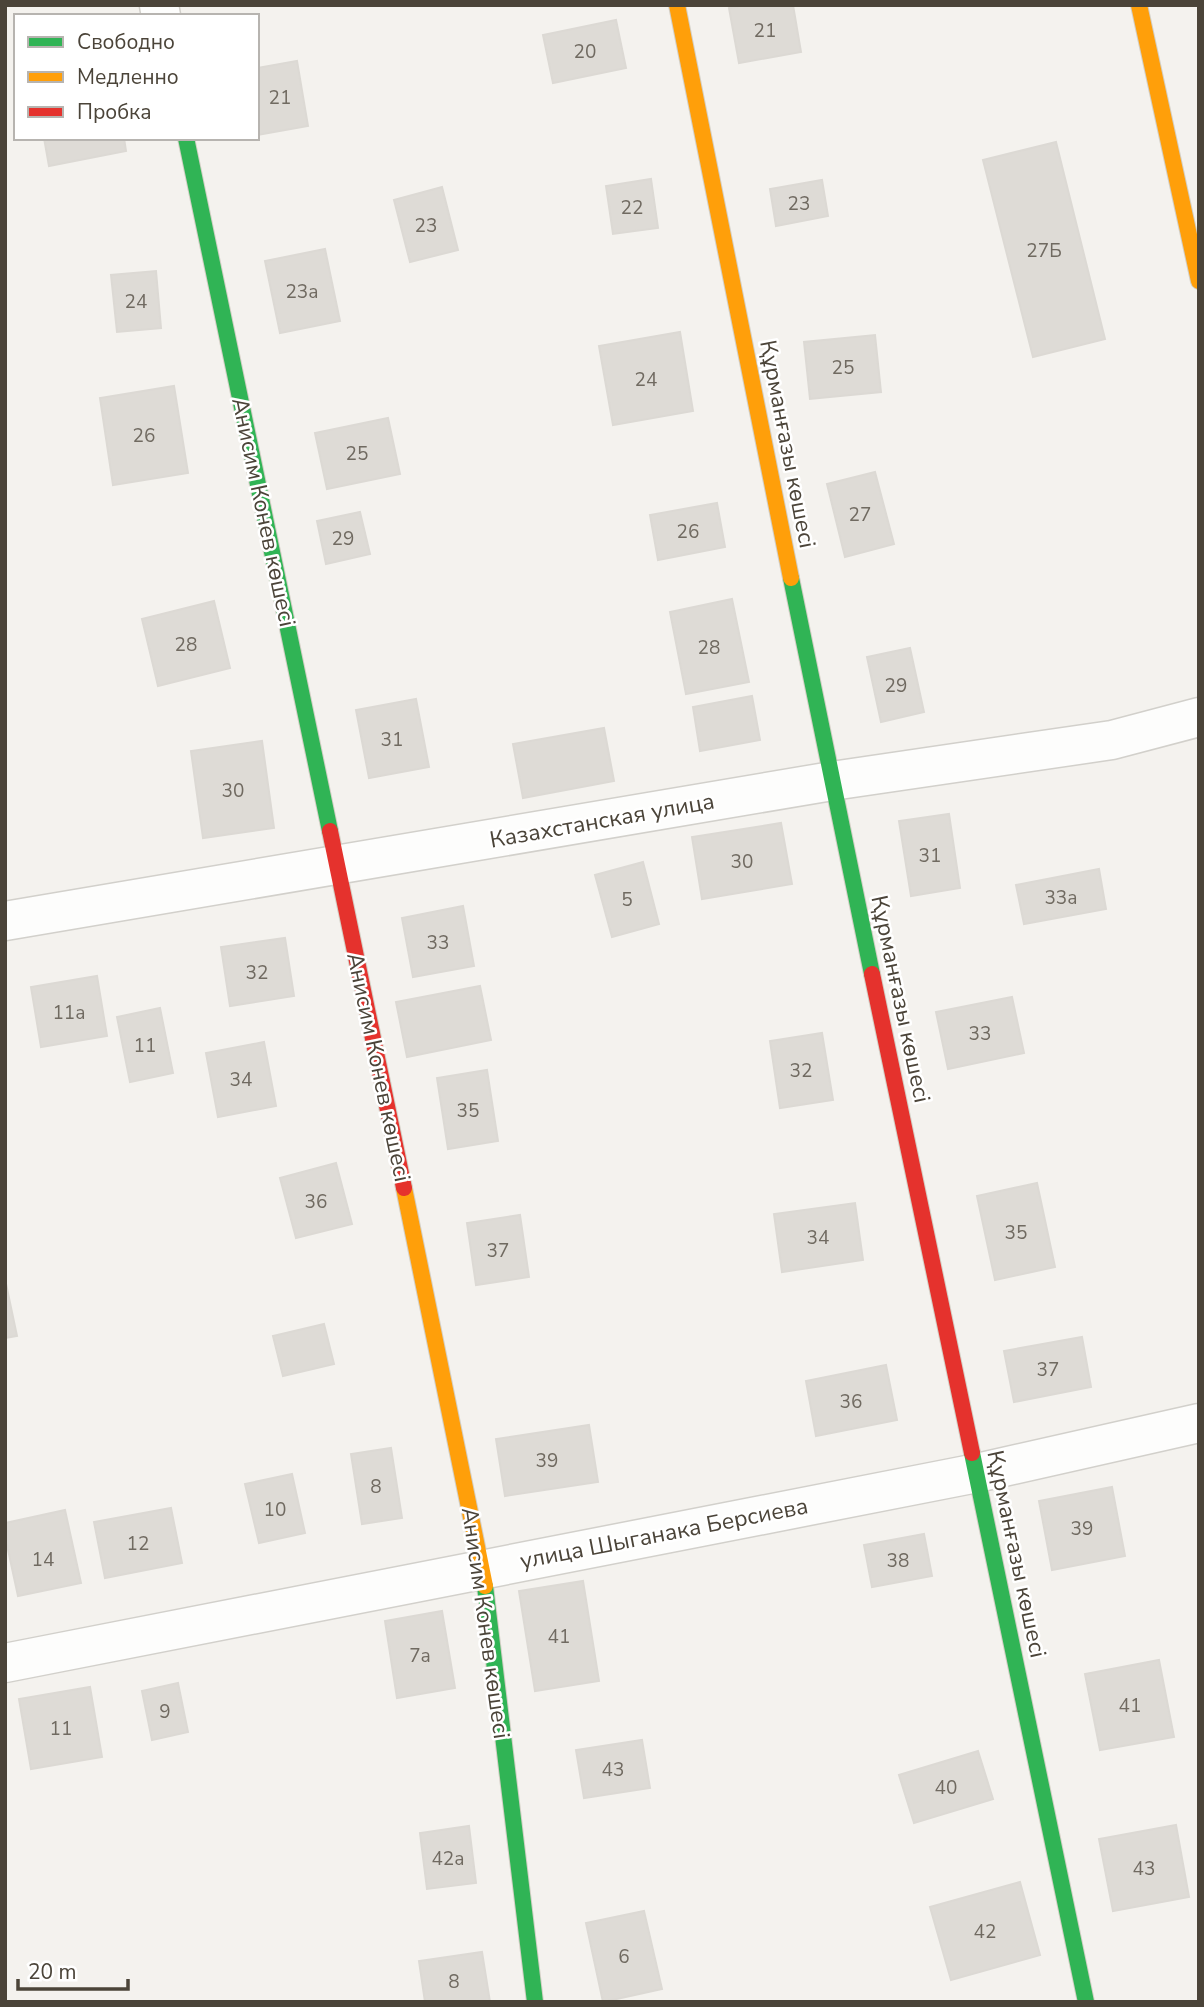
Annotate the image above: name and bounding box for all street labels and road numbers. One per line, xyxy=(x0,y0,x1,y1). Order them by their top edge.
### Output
street label: Құрманғазы көшесі xyxy=(752,337,823,551)
street label: Анисим Конев көшесі xyxy=(224,395,303,630)
street label: Казахстанская улица xyxy=(487,785,717,856)
street label: Құрманғазы көшесі xyxy=(863,892,938,1106)
street label: Анисим Конев көшесі xyxy=(339,950,418,1185)
street label: Құрманғазы көшесі xyxy=(979,1447,1054,1661)
street label: улица Шыганака Берсиева xyxy=(517,1490,811,1577)
street label: Анисим Конев көшесі xyxy=(454,1505,517,1741)

